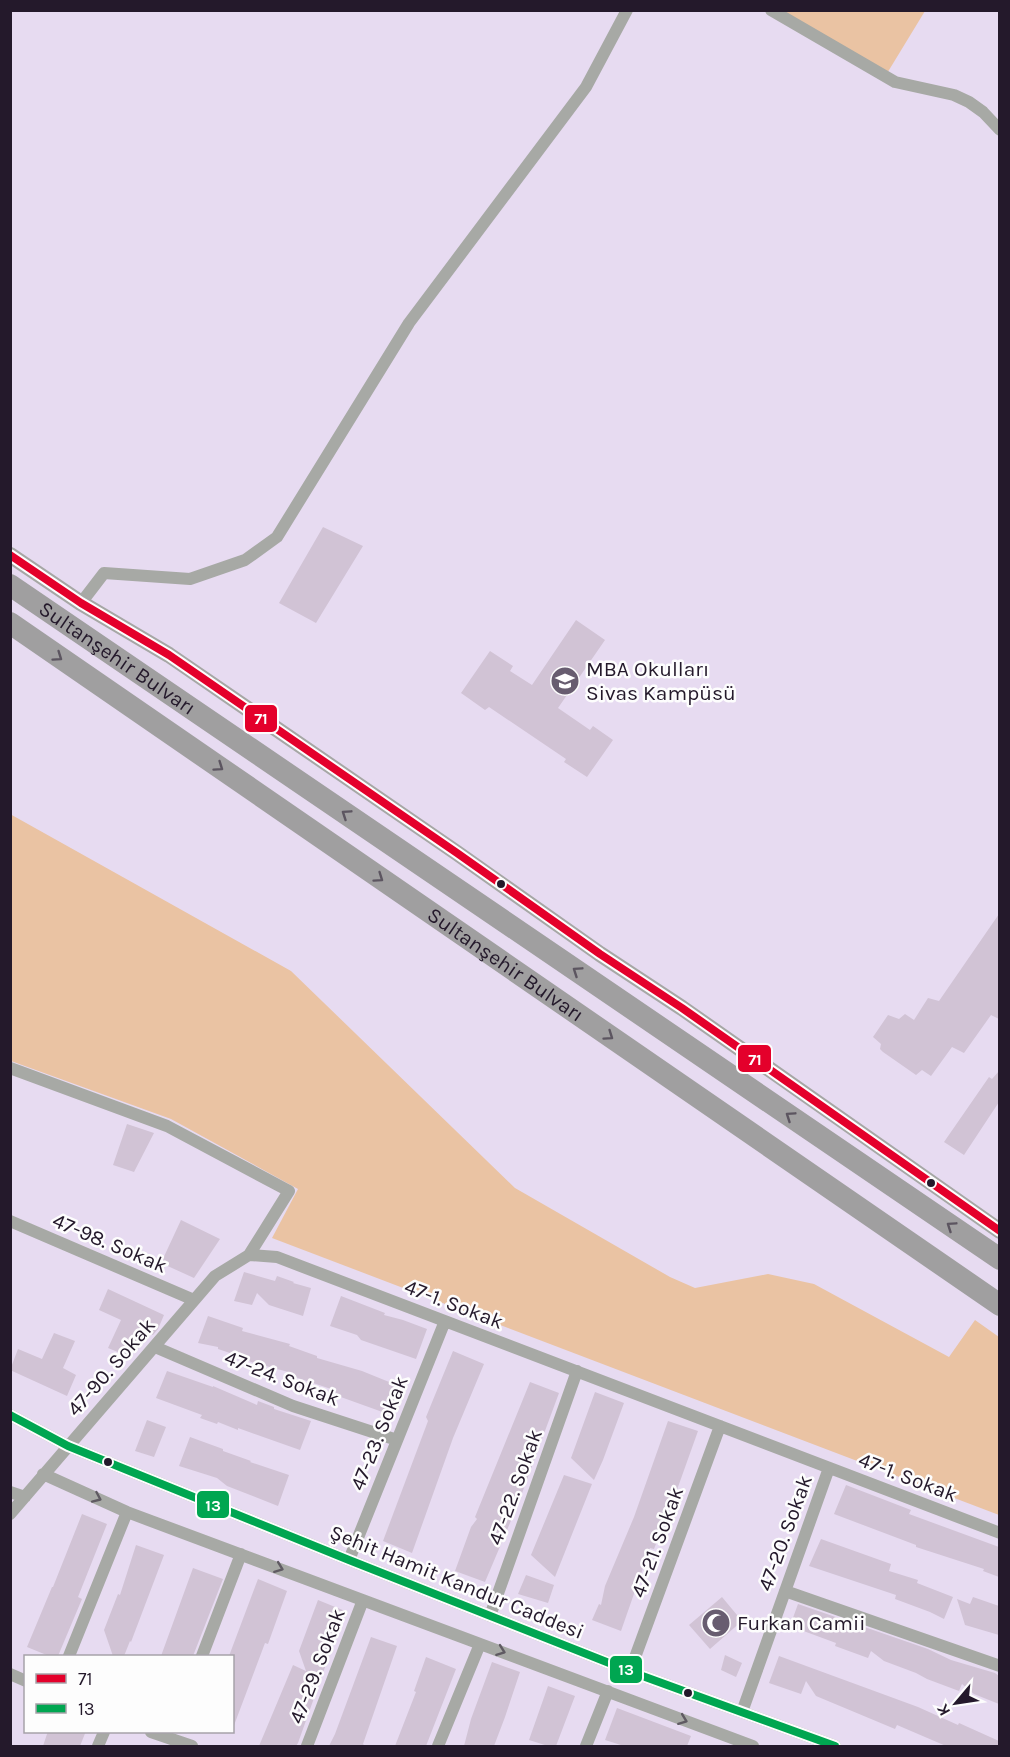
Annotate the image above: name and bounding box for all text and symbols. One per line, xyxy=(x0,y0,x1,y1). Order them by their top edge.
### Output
street label: Sultanşehir Bulvarı xyxy=(34,596,200,720)
one-way arrow xyxy=(52,650,63,661)
place label: MBA Okulları Sivas Kampüsü xyxy=(586,657,736,705)
school or university icon: MBA Okulları Sivas Kampüsü xyxy=(549,665,581,697)
line badge: 71 xyxy=(244,704,278,733)
text: 71 xyxy=(254,709,268,728)
one-way arrow xyxy=(212,760,223,771)
one-way arrow xyxy=(342,810,353,821)
one-way arrow xyxy=(373,871,384,882)
unlabelled marker xyxy=(495,878,507,890)
street label: Sultanşehir Bulvarı xyxy=(423,902,589,1027)
one-way arrow xyxy=(572,967,583,978)
one-way arrow xyxy=(602,1029,613,1040)
line badge: 71 xyxy=(737,1044,772,1073)
text: 71 xyxy=(748,1050,762,1069)
one-way arrow xyxy=(786,1112,796,1124)
unlabelled marker xyxy=(925,1177,937,1189)
street label: 47-98. Sokak xyxy=(49,1208,171,1278)
one-way arrow xyxy=(947,1222,958,1233)
street label: 47-1. Sokak xyxy=(401,1274,507,1334)
street label: 47-90. Sokak xyxy=(62,1313,160,1421)
street label: 47-24. Sokak xyxy=(221,1345,343,1411)
street label: 47-23. Sokak xyxy=(345,1372,413,1494)
street label: 47-22. Sokak xyxy=(483,1426,547,1548)
street label: 47-1. Sokak xyxy=(855,1447,961,1507)
unlabelled marker xyxy=(102,1456,114,1468)
street label: 47-20. Sokak xyxy=(753,1472,817,1594)
street label: 47-21. Sokak xyxy=(626,1483,688,1601)
line badge: 13 xyxy=(196,1490,230,1519)
one-way arrow xyxy=(90,1491,101,1503)
text: 13 xyxy=(205,1496,221,1515)
street label: Şehit Hamit Kandur Caddesi xyxy=(326,1520,588,1644)
one-way arrow xyxy=(273,1561,284,1574)
street label: 47-29. Sokak xyxy=(284,1605,350,1727)
mosque icon: Furkan Camii xyxy=(700,1607,732,1639)
place label: Furkan Camii xyxy=(737,1611,865,1635)
one-way arrow xyxy=(495,1644,506,1656)
legend xyxy=(24,1655,234,1733)
line badge: 13 xyxy=(609,1655,643,1684)
text: 13 xyxy=(618,1660,634,1679)
text: 71 xyxy=(78,1668,92,1690)
north arrow xyxy=(926,1673,986,1733)
unlabelled marker xyxy=(682,1687,694,1699)
text: 13 xyxy=(78,1698,95,1720)
text: K xyxy=(932,1700,954,1719)
one-way arrow xyxy=(677,1713,688,1725)

